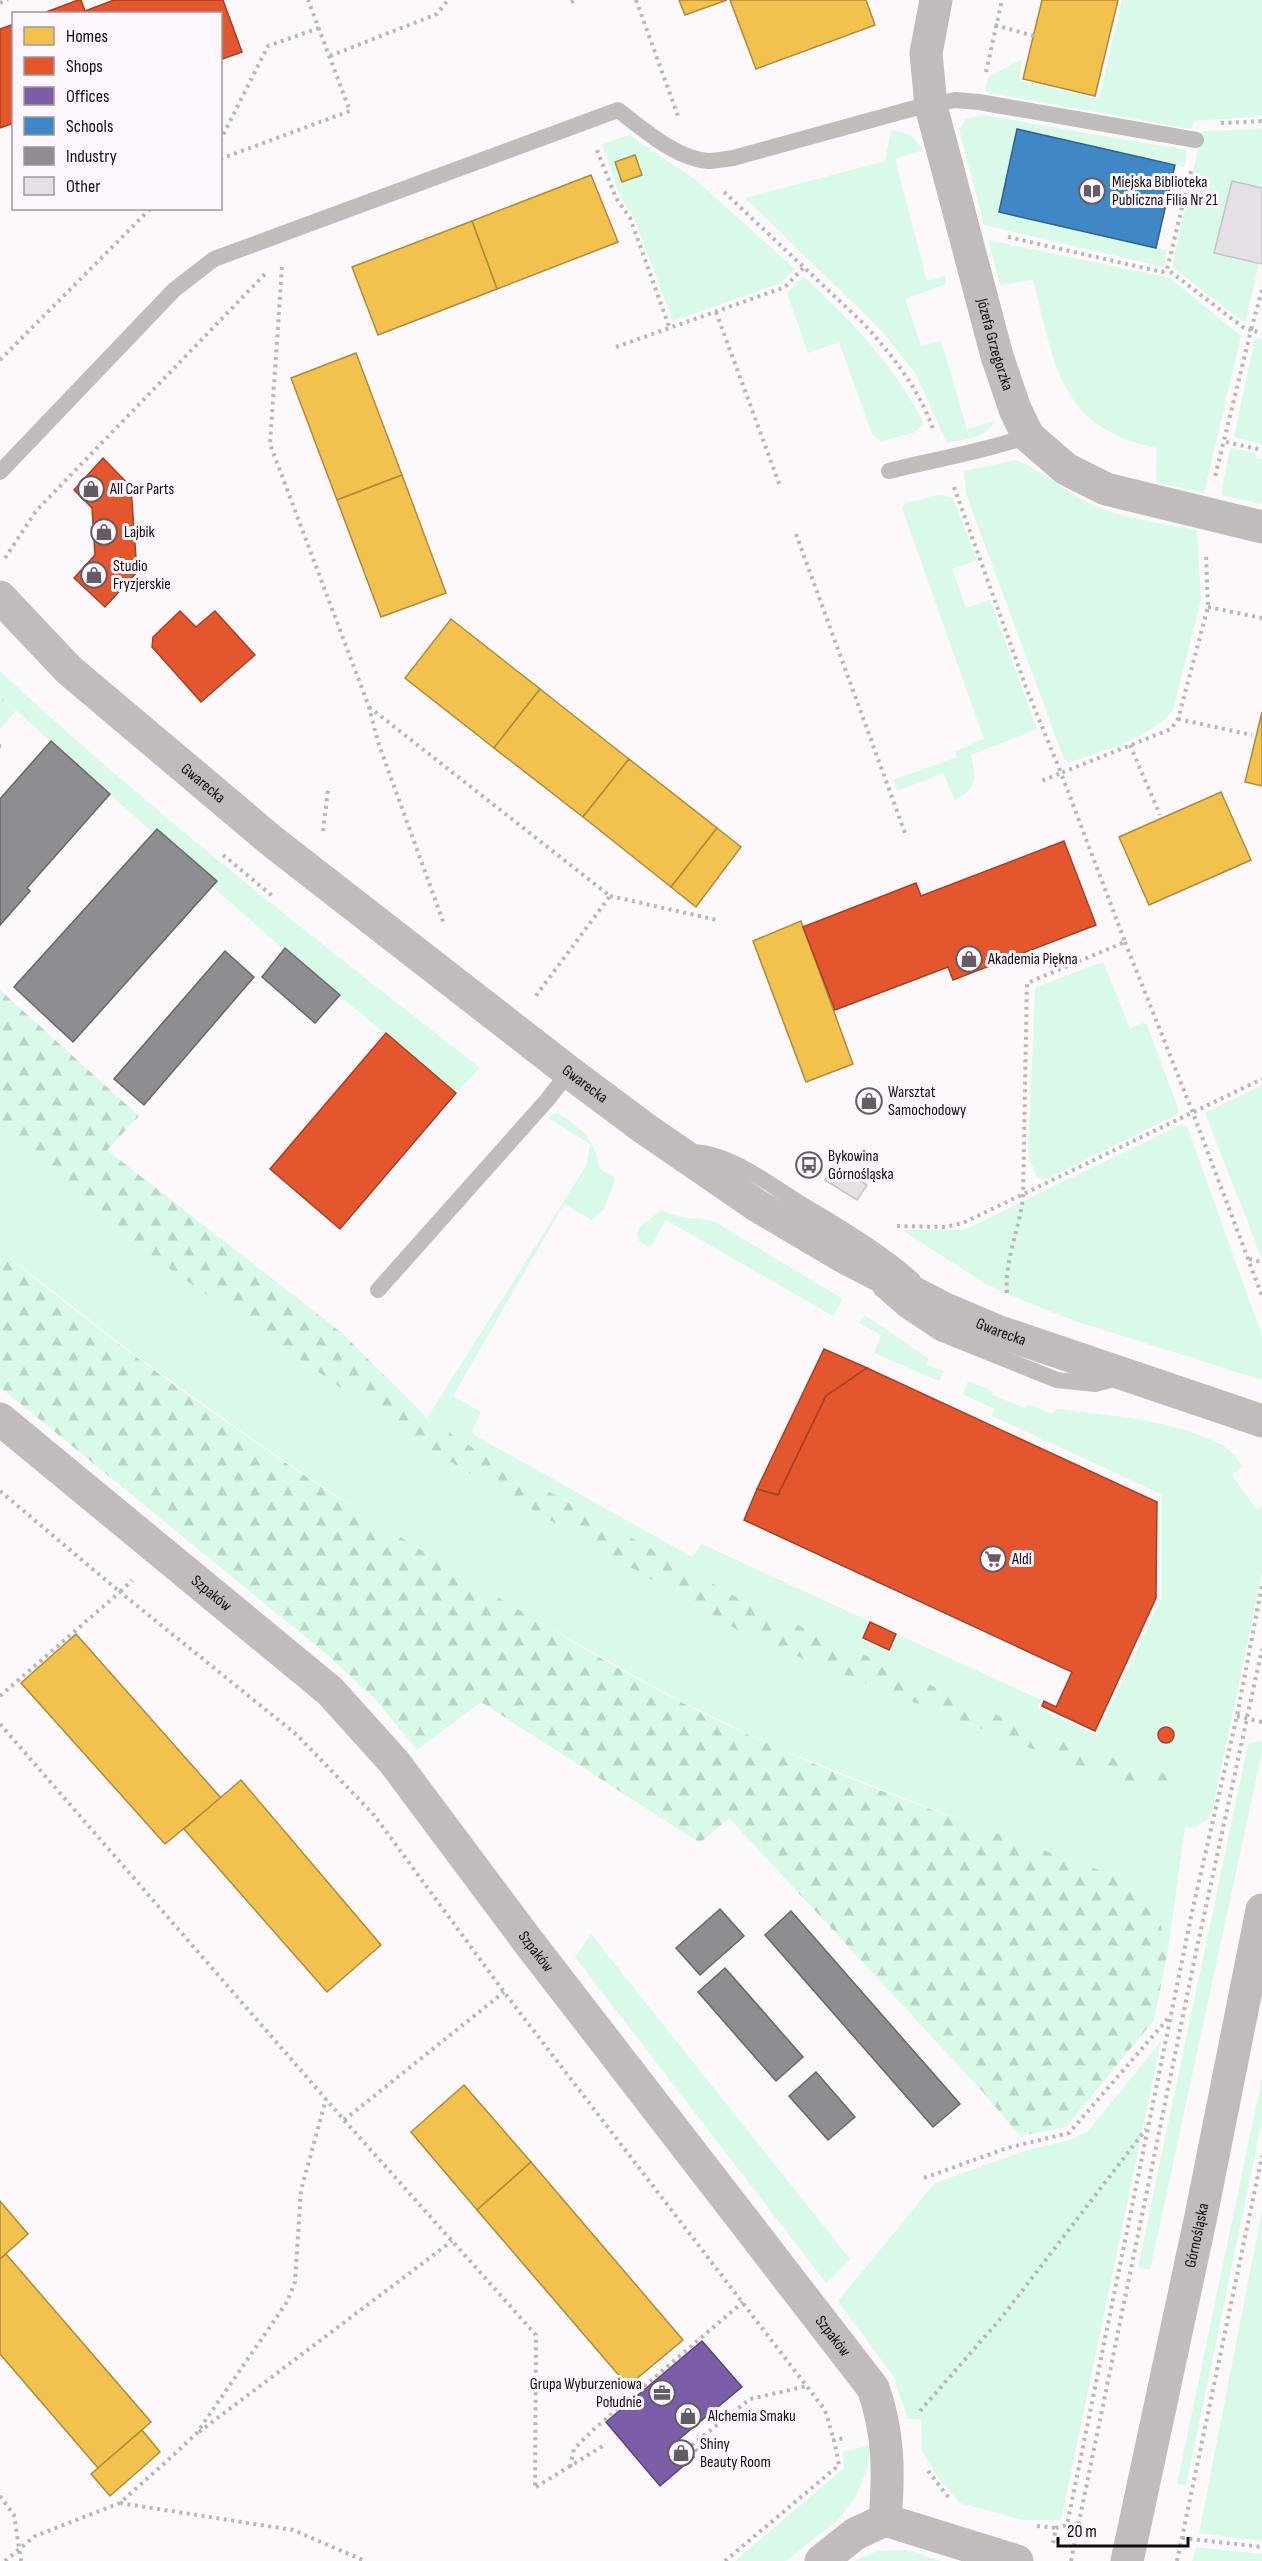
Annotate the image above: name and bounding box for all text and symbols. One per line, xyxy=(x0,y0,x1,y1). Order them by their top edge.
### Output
legend xyxy=(12,12,222,210)
text: Homes xyxy=(66,26,108,47)
text: Shops xyxy=(66,56,103,77)
text: Offices xyxy=(66,86,109,107)
text: Schools xyxy=(66,116,113,137)
text: Industry xyxy=(66,146,117,167)
place label: Miejska Biblioteka Publiczna Filia Nr 21 xyxy=(1112,173,1218,210)
text: Other xyxy=(66,176,100,197)
library icon: Miejska Biblioteka Publiczna Filia Nr 21 xyxy=(1077,176,1107,206)
street label: Józefa Grzegorzka xyxy=(972,295,1018,393)
shop icon: All Car Parts xyxy=(76,474,106,504)
place label: All Car Parts xyxy=(109,480,175,499)
shop icon: Lajbik xyxy=(89,517,119,547)
place label: Lajbik xyxy=(124,523,155,542)
place label: Studio Fryzjerskie xyxy=(113,557,171,594)
shop icon: Studio Fryzjerskie xyxy=(79,560,109,590)
street label: Gwarecka xyxy=(177,759,229,807)
shop icon: Akademia Piękna xyxy=(954,944,984,974)
place label: Akademia Piękna xyxy=(987,950,1078,969)
street label: Gwarecka xyxy=(558,1061,612,1107)
place label: Warsztat Samochodowy xyxy=(888,1083,966,1120)
shop icon: Warsztat Samochodowy xyxy=(854,1086,884,1116)
place label: Bykowina Górnośląska xyxy=(828,1147,894,1184)
bus stop icon: Bykowina Górnośląska xyxy=(794,1150,824,1180)
street label: Gwarecka xyxy=(973,1314,1029,1350)
supermarket icon: Aldi xyxy=(978,1544,1008,1574)
place label: Aldi xyxy=(1011,1550,1032,1569)
street label: Szpaków xyxy=(187,1571,236,1615)
street label: Szpaków xyxy=(514,1927,558,1976)
street label: Górnośląska xyxy=(1181,2201,1213,2270)
street label: Szpaków xyxy=(811,2312,855,2360)
place label: Grupa Wyburzeniowa Południe xyxy=(530,2375,642,2412)
office icon: Grupa Wyburzeniowa Południe xyxy=(647,2378,677,2408)
shop icon: Alchemia Smaku xyxy=(673,2401,703,2431)
place label: Alchemia Smaku xyxy=(707,2407,796,2426)
place label: Shiny Beauty Room xyxy=(700,2435,771,2472)
shop icon: Shiny Beauty Room xyxy=(666,2438,696,2468)
scale bar xyxy=(1058,2510,1188,2548)
text: 20 m xyxy=(1067,2521,1097,2542)

